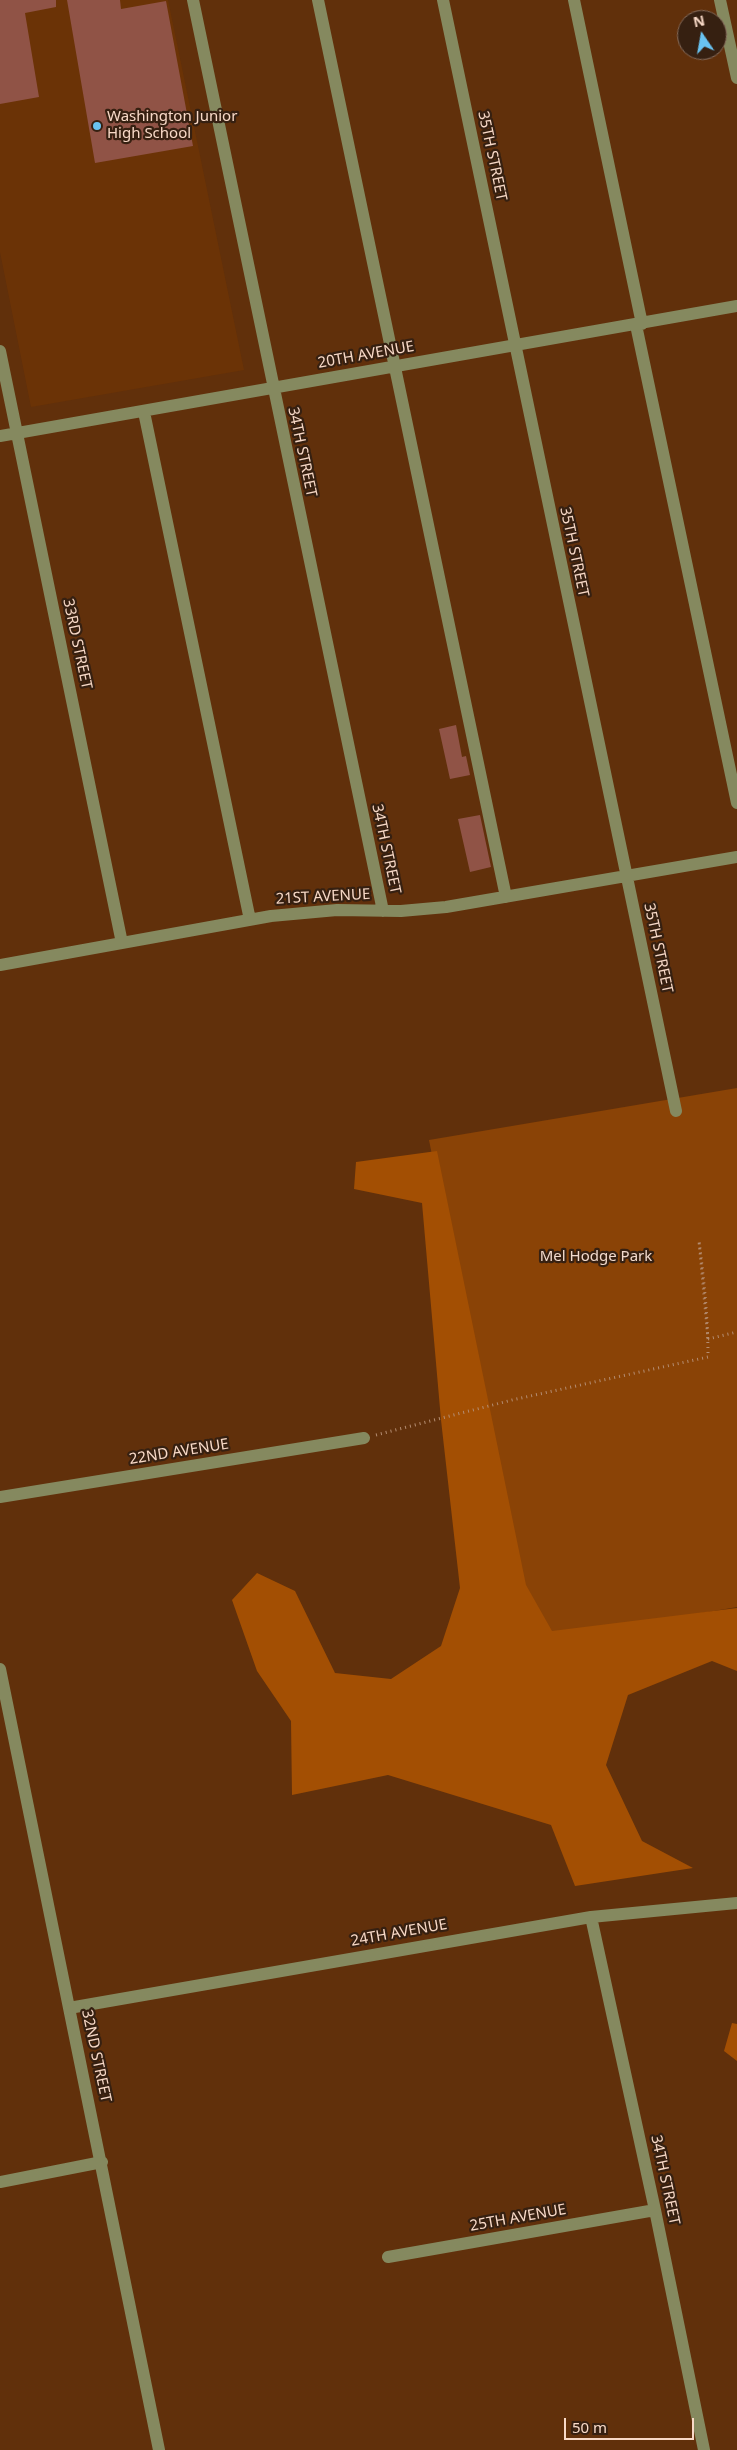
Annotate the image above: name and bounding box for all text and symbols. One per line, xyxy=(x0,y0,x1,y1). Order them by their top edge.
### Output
north arrow xyxy=(677,10,727,60)
text: N xyxy=(691,10,707,31)
place label: Washington Junior High School xyxy=(107,108,237,143)
street label: 35TH STREET xyxy=(474,109,510,203)
marker: Washington Junior High School xyxy=(91,120,103,132)
street label: 20TH AVENUE xyxy=(316,338,416,372)
street label: 34TH STREET xyxy=(284,405,320,499)
street label: 35TH STREET xyxy=(556,505,592,599)
street label: 33RD STREET xyxy=(59,597,95,691)
street label: 34TH STREET xyxy=(368,802,404,896)
street label: 21ST AVENUE xyxy=(275,886,371,908)
street label: 35TH STREET xyxy=(640,901,676,995)
park label: Mel Hodge Park xyxy=(540,1248,652,1266)
street label: 22ND AVENUE xyxy=(128,1435,230,1469)
street label: 24TH AVENUE xyxy=(349,1916,449,1950)
street label: 32ND STREET xyxy=(77,2008,115,2104)
street label: 34TH STREET xyxy=(647,2133,683,2227)
street label: 25TH AVENUE xyxy=(468,2201,568,2235)
scale bar xyxy=(567,2408,697,2440)
text: 50 m xyxy=(572,2417,607,2437)

